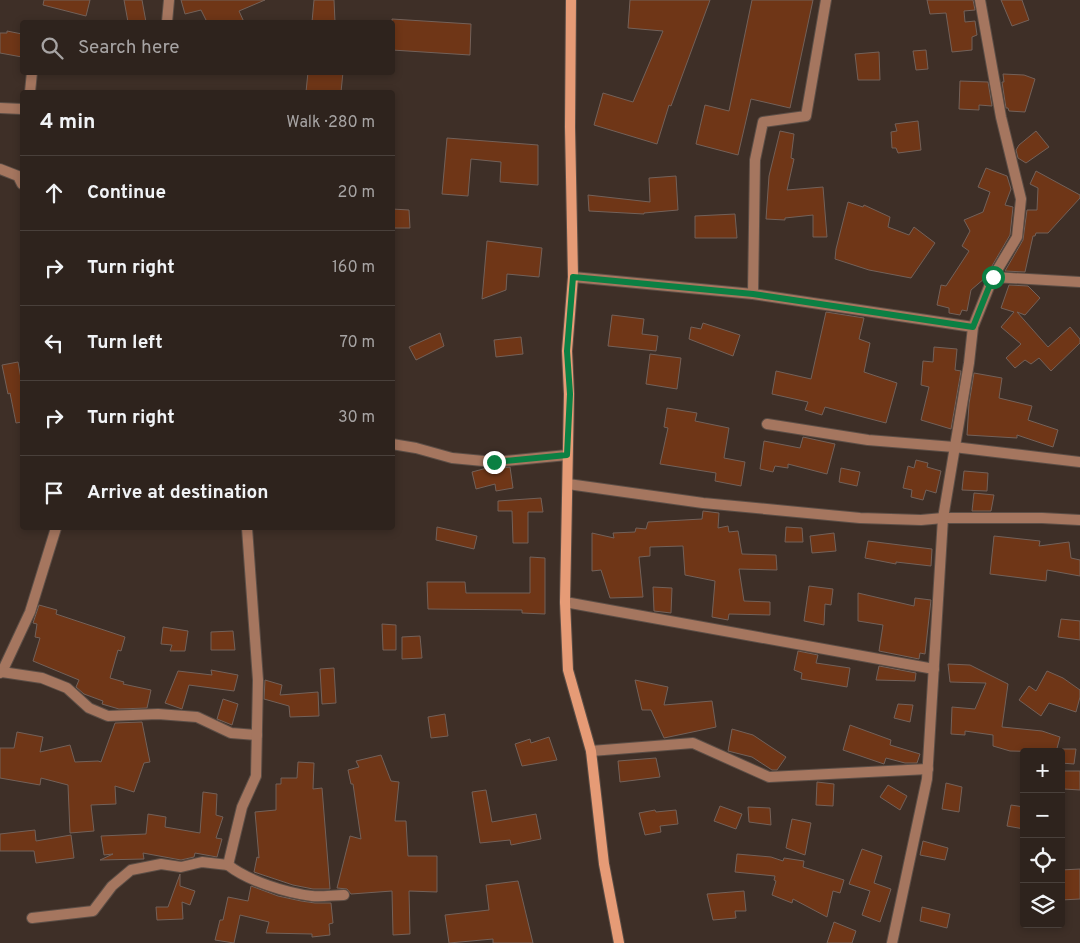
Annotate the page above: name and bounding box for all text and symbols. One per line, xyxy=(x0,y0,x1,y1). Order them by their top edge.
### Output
search box xyxy=(20,20,395,75)
icon: search xyxy=(38,34,66,62)
text: Search here xyxy=(78,36,180,60)
text: 4 min xyxy=(40,109,96,136)
text: Walk · 280 m xyxy=(286,113,375,133)
icon: ahead xyxy=(40,179,68,207)
text: Continue xyxy=(87,181,166,205)
text: 20 m xyxy=(338,183,375,203)
icon: right xyxy=(40,254,68,282)
text: Turn right xyxy=(87,256,175,280)
text: 160 m xyxy=(332,258,375,278)
route start xyxy=(982,266,1005,289)
icon: left xyxy=(40,329,68,357)
text: Turn left xyxy=(87,331,163,355)
text: 70 m xyxy=(340,333,375,353)
icon: right xyxy=(40,404,68,432)
text: Turn right xyxy=(87,406,175,430)
text: 30 m xyxy=(338,408,375,428)
route end xyxy=(483,451,506,474)
icon: arrive xyxy=(40,479,68,507)
text: Arrive at destination xyxy=(87,481,268,505)
map controls xyxy=(1020,748,1065,928)
button: + xyxy=(1020,748,1065,793)
button: − xyxy=(1020,793,1065,838)
button: locate xyxy=(1020,838,1065,883)
button: layers xyxy=(1020,883,1065,928)

